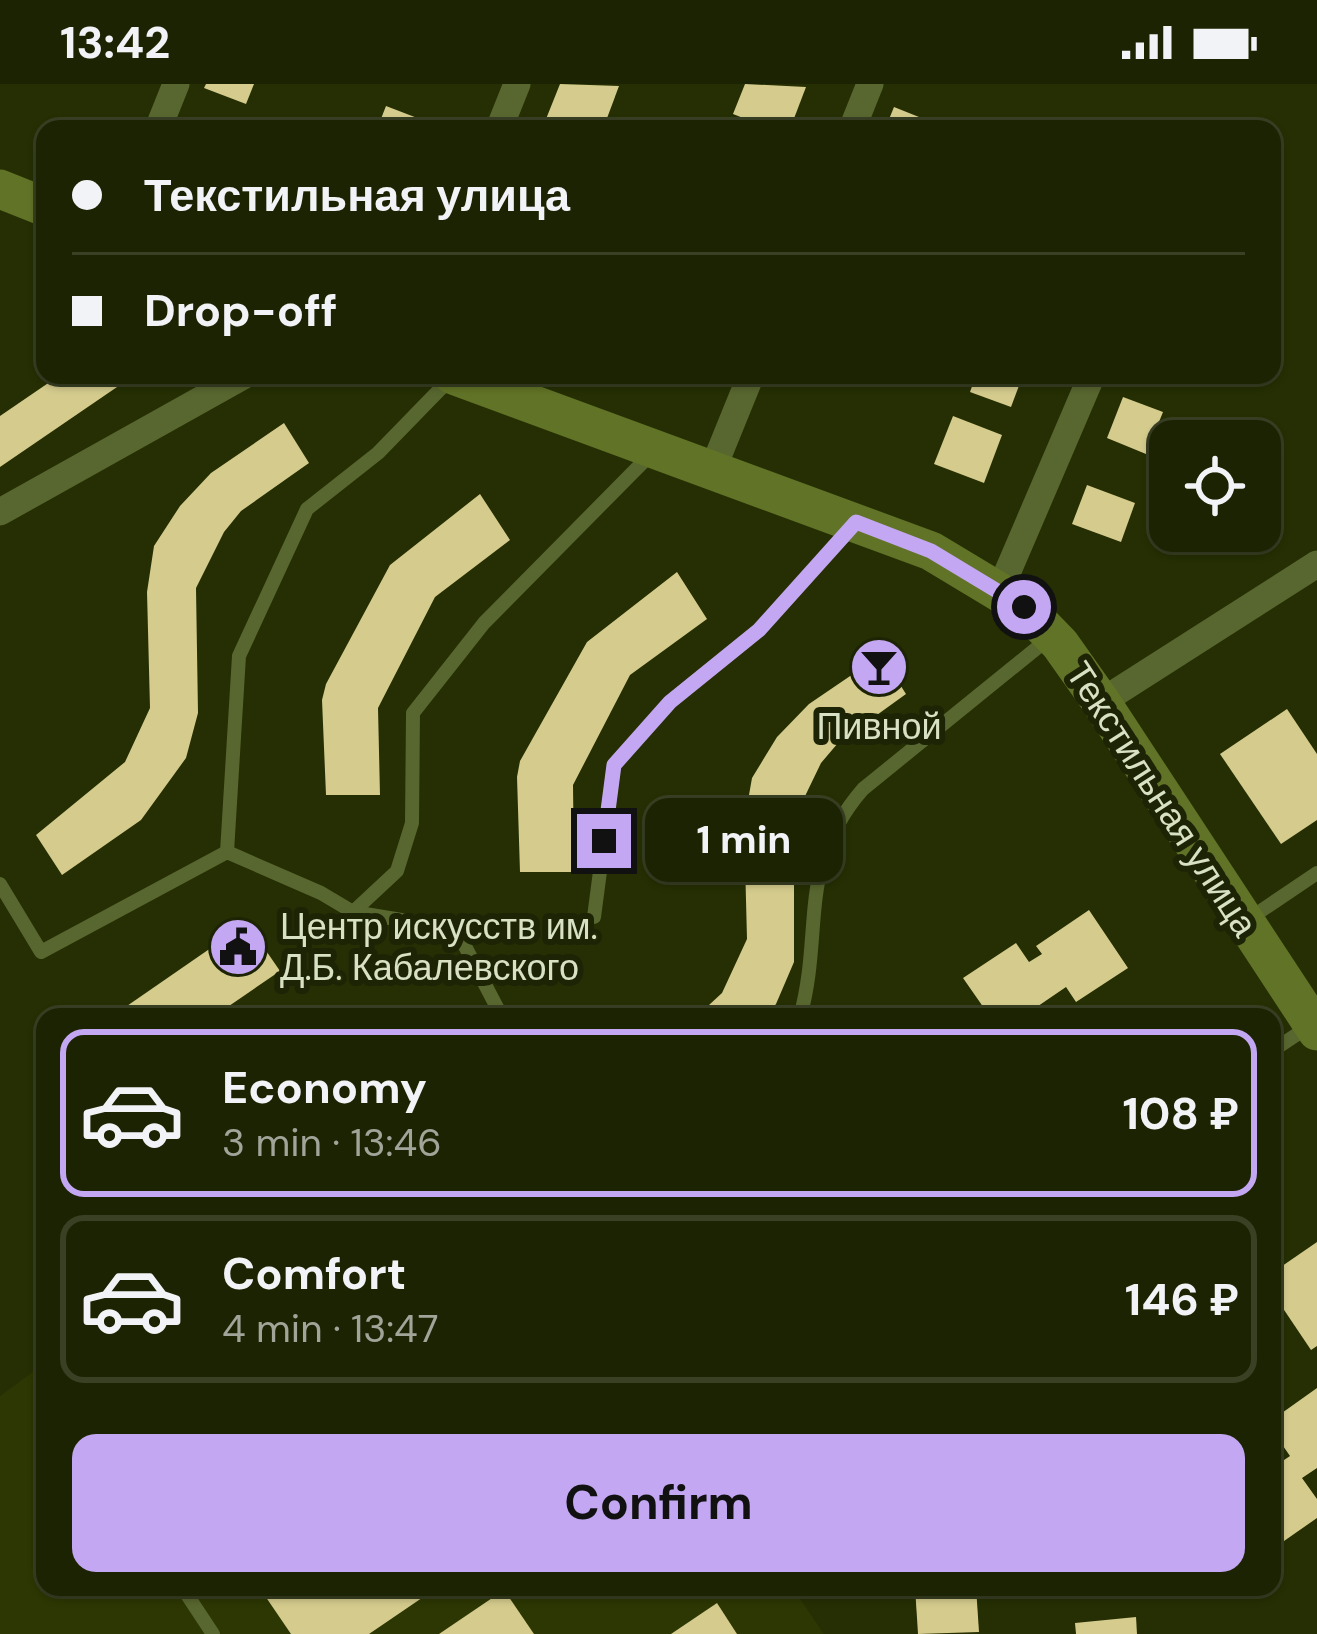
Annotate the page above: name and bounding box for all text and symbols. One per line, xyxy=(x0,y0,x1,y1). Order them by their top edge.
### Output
text: 13:42 xyxy=(60,13,170,72)
text: Текстильная улица xyxy=(144,166,570,225)
text: Drop-off xyxy=(144,281,338,340)
map controls xyxy=(1149,420,1281,552)
button: locate xyxy=(1149,420,1281,552)
route start xyxy=(997,580,1051,634)
bar icon: Пивной xyxy=(848,636,910,698)
street label: Текстильная улица xyxy=(1056,653,1269,946)
place label: Пивной xyxy=(816,703,942,750)
callout: 1 min xyxy=(646,799,844,883)
route end xyxy=(577,814,631,868)
text: 1 min xyxy=(697,814,791,865)
place label: Центр искусств им. Д.Б. Кабалевского xyxy=(280,903,598,991)
public building icon: Центр искусств им. Д.Б. Кабалевского xyxy=(207,916,269,978)
text: Economy xyxy=(222,1058,427,1117)
icon: car xyxy=(78,1059,186,1167)
text: 108 ₽ xyxy=(1122,1084,1239,1143)
text: 3 min · 13:46 xyxy=(222,1117,442,1168)
text: Comfort xyxy=(222,1244,406,1303)
icon: car xyxy=(78,1245,186,1353)
text: 146 ₽ xyxy=(1125,1270,1239,1329)
text: 4 min · 13:47 xyxy=(222,1303,439,1354)
button: Confirm xyxy=(72,1434,1245,1572)

